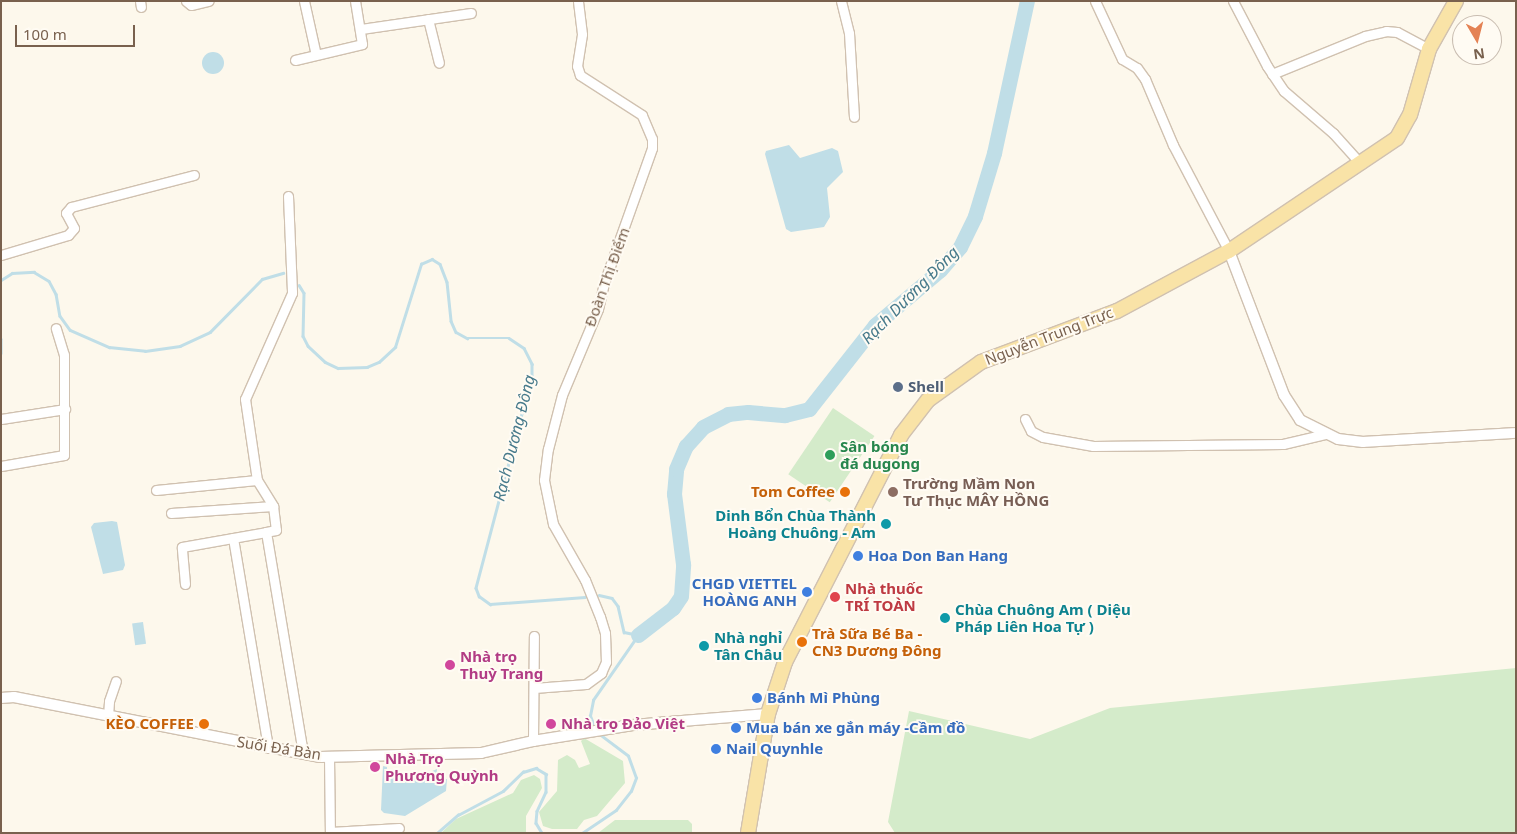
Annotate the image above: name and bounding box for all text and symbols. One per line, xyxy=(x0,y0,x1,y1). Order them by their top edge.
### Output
scale bar xyxy=(18,15,138,47)
north arrow xyxy=(1452,15,1502,65)
text: 100 m xyxy=(23,24,67,44)
text: N xyxy=(1472,44,1486,65)
street label: Đoàn Thị Điểm xyxy=(581,225,633,329)
water label: Rạch Dương Đông xyxy=(857,242,963,348)
street label: Nguyễn Trung Trực xyxy=(982,303,1116,369)
water label: Rạch Dương Đông xyxy=(489,373,539,503)
place label: Shell xyxy=(908,378,944,396)
marker: Shell xyxy=(892,381,904,393)
place label: Sân bóng đá dugong xyxy=(840,437,920,472)
marker: Sân bóng đá dugong xyxy=(824,449,836,461)
place label: Trường Mầm Non Tư Thục MÂY HỒNG xyxy=(903,474,1049,509)
place label: Tom Coffee xyxy=(751,483,835,501)
marker: Tom Coffee xyxy=(839,486,851,498)
marker: Trường Mầm Non Tư Thục MÂY HỒNG xyxy=(887,486,899,498)
place label: Dinh Bổn Chùa Thành Hoàng Chuông - Am xyxy=(715,506,876,541)
marker: Dinh Bổn Chùa Thành Hoàng Chuông - Am xyxy=(880,518,892,530)
place label: Hoa Don Ban Hang xyxy=(868,547,1008,565)
marker: Hoa Don Ban Hang xyxy=(852,550,864,562)
place label: CHGD VIETTEL HOÀNG ANH xyxy=(692,574,797,609)
place label: Nhà thuốc TRÍ TOÀN xyxy=(845,579,923,614)
marker: CHGD VIETTEL HOÀNG ANH xyxy=(801,586,813,598)
marker: Nhà thuốc TRÍ TOÀN xyxy=(829,591,841,603)
place label: Chùa Chuông Am ( Diệu Pháp Liên Hoa Tự ) xyxy=(955,600,1131,635)
marker: Chùa Chuông Am ( Diệu Pháp Liên Hoa Tự ) xyxy=(939,612,951,624)
place label: Trà Sữa Bé Ba - CN3 Dương Đông xyxy=(812,624,942,659)
place label: Nhà nghỉ Tân Châu xyxy=(714,628,782,663)
marker: Trà Sữa Bé Ba - CN3 Dương Đông xyxy=(796,636,808,648)
marker: Nhà nghỉ Tân Châu xyxy=(698,640,710,652)
place label: Nhà trọ Thuỳ Trang xyxy=(460,647,543,682)
marker: Nhà trọ Thuỳ Trang xyxy=(444,659,456,671)
place label: Bánh Mì Phùng xyxy=(767,689,880,707)
marker: Bánh Mì Phùng xyxy=(751,692,763,704)
place label: KÈO COFFEE xyxy=(105,715,194,733)
place label: Nhà trọ Đảo Việt xyxy=(561,715,685,733)
marker: KÈO COFFEE xyxy=(198,718,210,730)
marker: Nhà trọ Đảo Việt xyxy=(545,718,557,730)
place label: Mua bán xe gắn máy -Cầm đồ xyxy=(746,719,965,737)
marker: Mua bán xe gắn máy -Cầm đồ xyxy=(730,722,742,734)
street label: Suối Đá Bàn xyxy=(236,732,322,764)
place label: Nail Quynhle xyxy=(726,740,823,758)
marker: Nail Quynhle xyxy=(710,743,722,755)
place label: Nhà Trọ Phương Quỳnh xyxy=(385,749,498,784)
marker: Nhà Trọ Phương Quỳnh xyxy=(369,761,381,773)

